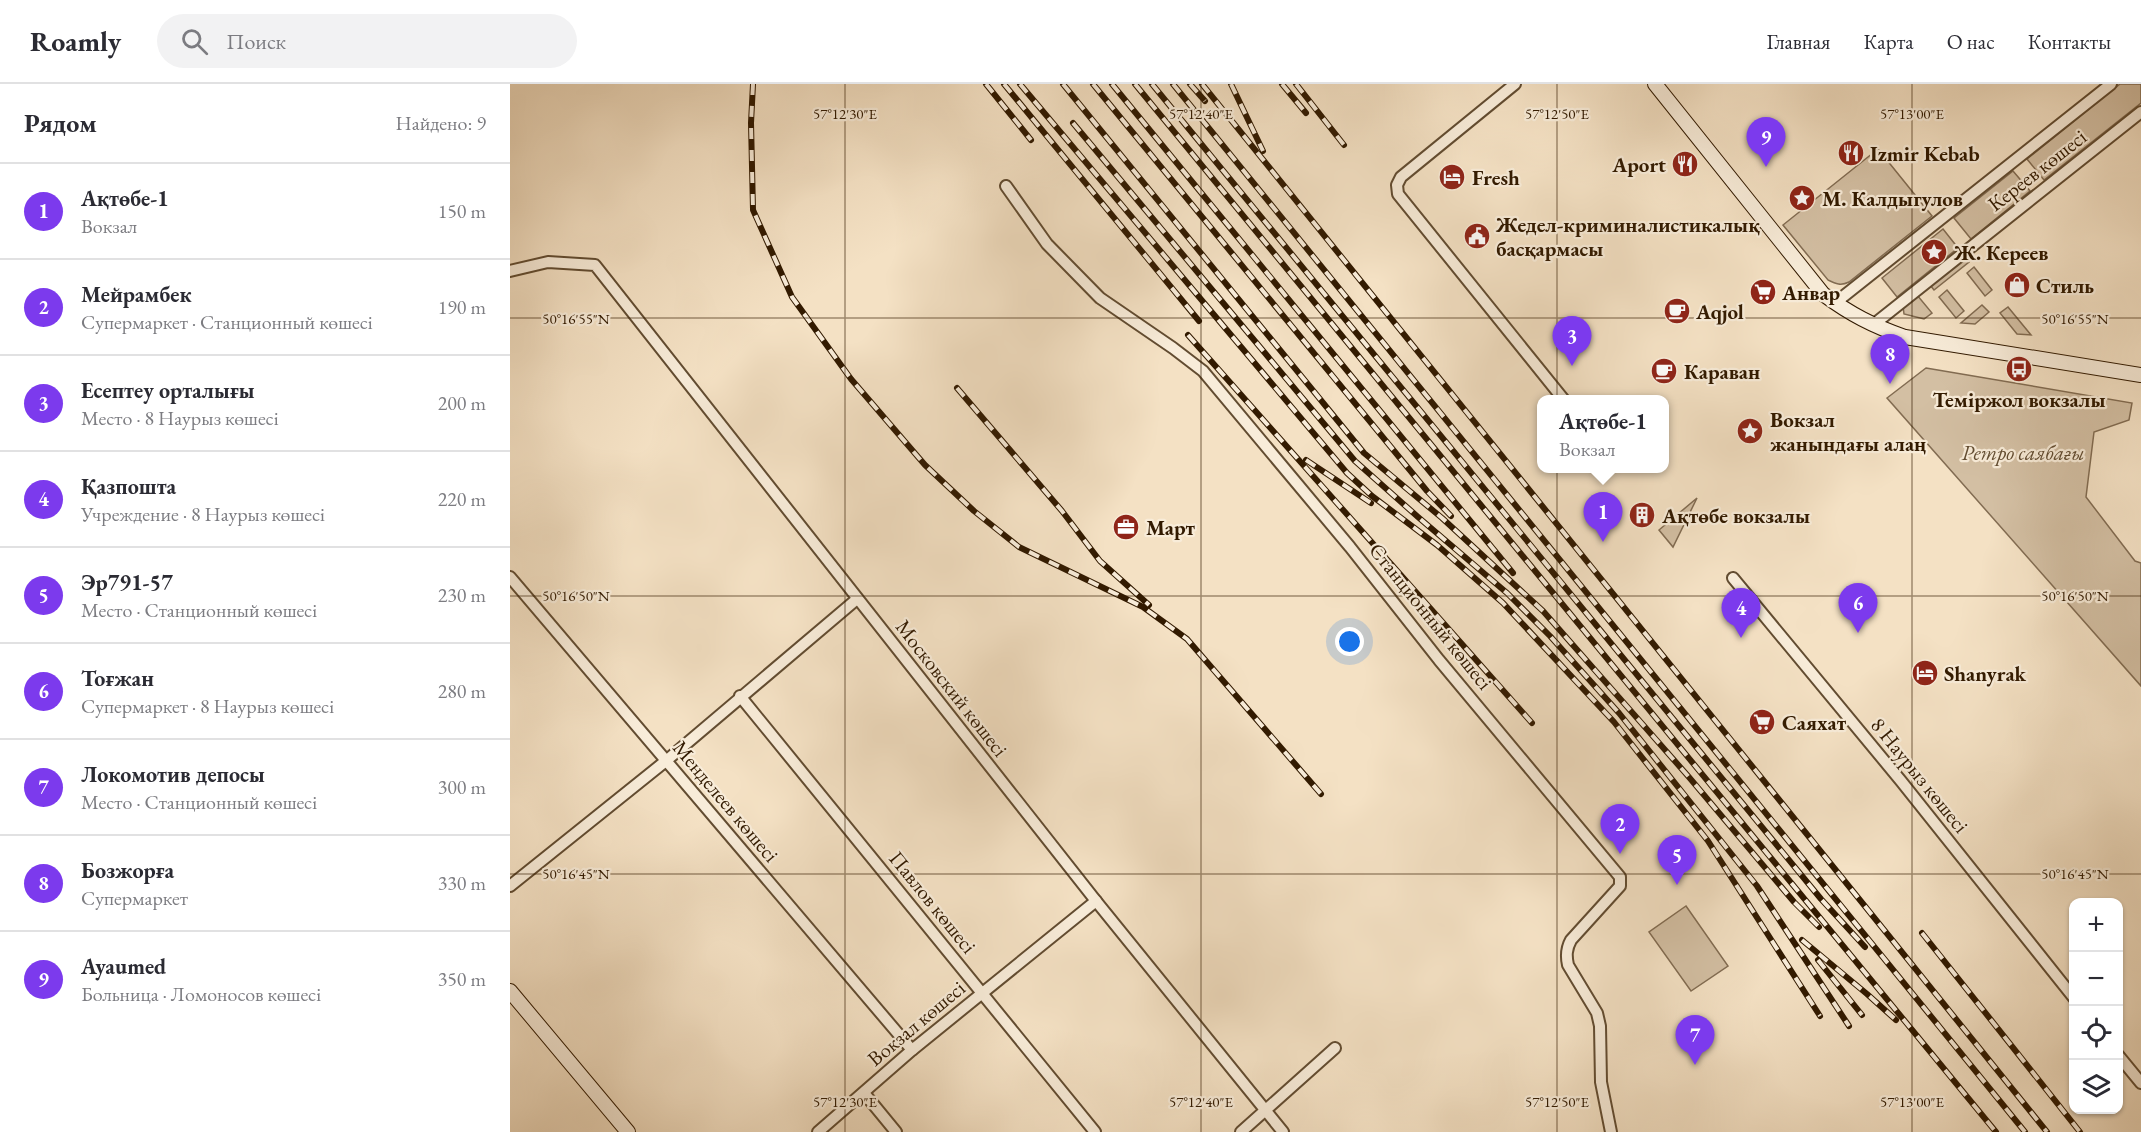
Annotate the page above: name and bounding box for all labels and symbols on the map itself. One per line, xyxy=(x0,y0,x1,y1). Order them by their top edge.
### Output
text: 57°12'30"E xyxy=(813,104,878,123)
text: 57°12'40"E xyxy=(1169,104,1234,123)
text: 57°12'50"E xyxy=(1525,104,1590,123)
text: 57°13'00"E xyxy=(1880,104,1945,123)
pin: 9 xyxy=(1746,118,1786,167)
street label: Кереев көшесі xyxy=(1982,123,2092,217)
restaurant icon: Izmir Kebab xyxy=(1836,138,1866,168)
place label: Izmir Kebab xyxy=(1870,140,1980,167)
restaurant icon: Aport xyxy=(1670,149,1700,179)
place label: Aport xyxy=(1611,151,1666,178)
hotel icon: Fresh xyxy=(1437,162,1467,192)
place label: Fresh xyxy=(1472,164,1520,191)
place icon: М. Калдыгулов xyxy=(1787,183,1817,213)
place label: М. Калдыгулов xyxy=(1822,185,1963,212)
place label: Жедел-криминалистикалық басқармасы xyxy=(1495,211,1760,262)
public building icon: Жедел-криминалистикалық басқармасы xyxy=(1462,221,1492,251)
place icon: Ж. Кереев xyxy=(1919,237,1949,267)
place label: Ж. Кереев xyxy=(1953,239,2048,266)
shop icon: Стиль xyxy=(2002,270,2032,300)
place label: Стиль xyxy=(2036,272,2094,299)
supermarket icon: Анвар xyxy=(1748,277,1778,307)
place label: Анвар xyxy=(1781,279,1841,306)
cafe icon: Aqjol xyxy=(1662,296,1692,326)
place label: Aqjol xyxy=(1695,298,1744,325)
text: 50°16'55"N xyxy=(542,309,610,328)
text: 50°16'55"N xyxy=(2041,309,2109,328)
pin: 3 xyxy=(1552,316,1592,366)
pin: 8 xyxy=(1870,334,1910,384)
bus stop icon: Теміржол вокзалы xyxy=(2004,354,2034,384)
cafe icon: Караван xyxy=(1649,356,1679,386)
place label: Караван xyxy=(1684,358,1760,385)
place label: Теміржол вокзалы xyxy=(1933,386,2106,413)
place label: Вокзал жанындағы алаң xyxy=(1770,406,1926,457)
place icon: Вокзал жанындағы алаң xyxy=(1735,416,1765,446)
park label: Ретро саябағы xyxy=(1962,439,2084,466)
pin: 1 xyxy=(1584,492,1622,542)
building icon: Ақтөбе вокзалы xyxy=(1627,500,1657,530)
place label: Ақтөбе вокзалы xyxy=(1661,502,1810,529)
office icon: Март xyxy=(1111,512,1141,542)
place label: Март xyxy=(1146,514,1196,541)
street label: Станционный көшесі xyxy=(1363,537,1499,695)
pin: 6 xyxy=(1838,584,1878,633)
text: 50°16'50"N xyxy=(542,586,610,605)
text: 50°16'50"N xyxy=(2041,586,2109,605)
pin: 4 xyxy=(1722,588,1760,638)
street label: Московский көшесі xyxy=(890,614,1014,762)
your location xyxy=(1335,627,1364,656)
hotel icon: Shanyrak xyxy=(1910,658,1940,688)
place label: Shanyrak xyxy=(1944,660,2027,687)
supermarket icon: Саяхат xyxy=(1747,707,1777,737)
place label: Саяхат xyxy=(1782,709,1847,736)
street label: 8 Наурыз көшесі xyxy=(1865,712,1975,838)
street label: Менделеев көшесі xyxy=(667,734,785,868)
pin: 2 xyxy=(1600,804,1640,854)
pin: 5 xyxy=(1658,836,1696,885)
street label: Павлов көшесі xyxy=(883,845,983,959)
text: 50°16'45"N xyxy=(542,864,610,883)
text: 50°16'45"N xyxy=(2041,864,2109,883)
street label: Вокзал көшесі xyxy=(862,974,970,1072)
pin: 7 xyxy=(1676,1016,1714,1065)
text: 57°12'30"E xyxy=(813,1092,878,1111)
text: 57°12'40"E xyxy=(1169,1092,1234,1111)
text: 57°12'50"E xyxy=(1525,1092,1590,1111)
text: 57°13'00"E xyxy=(1880,1092,1945,1111)

